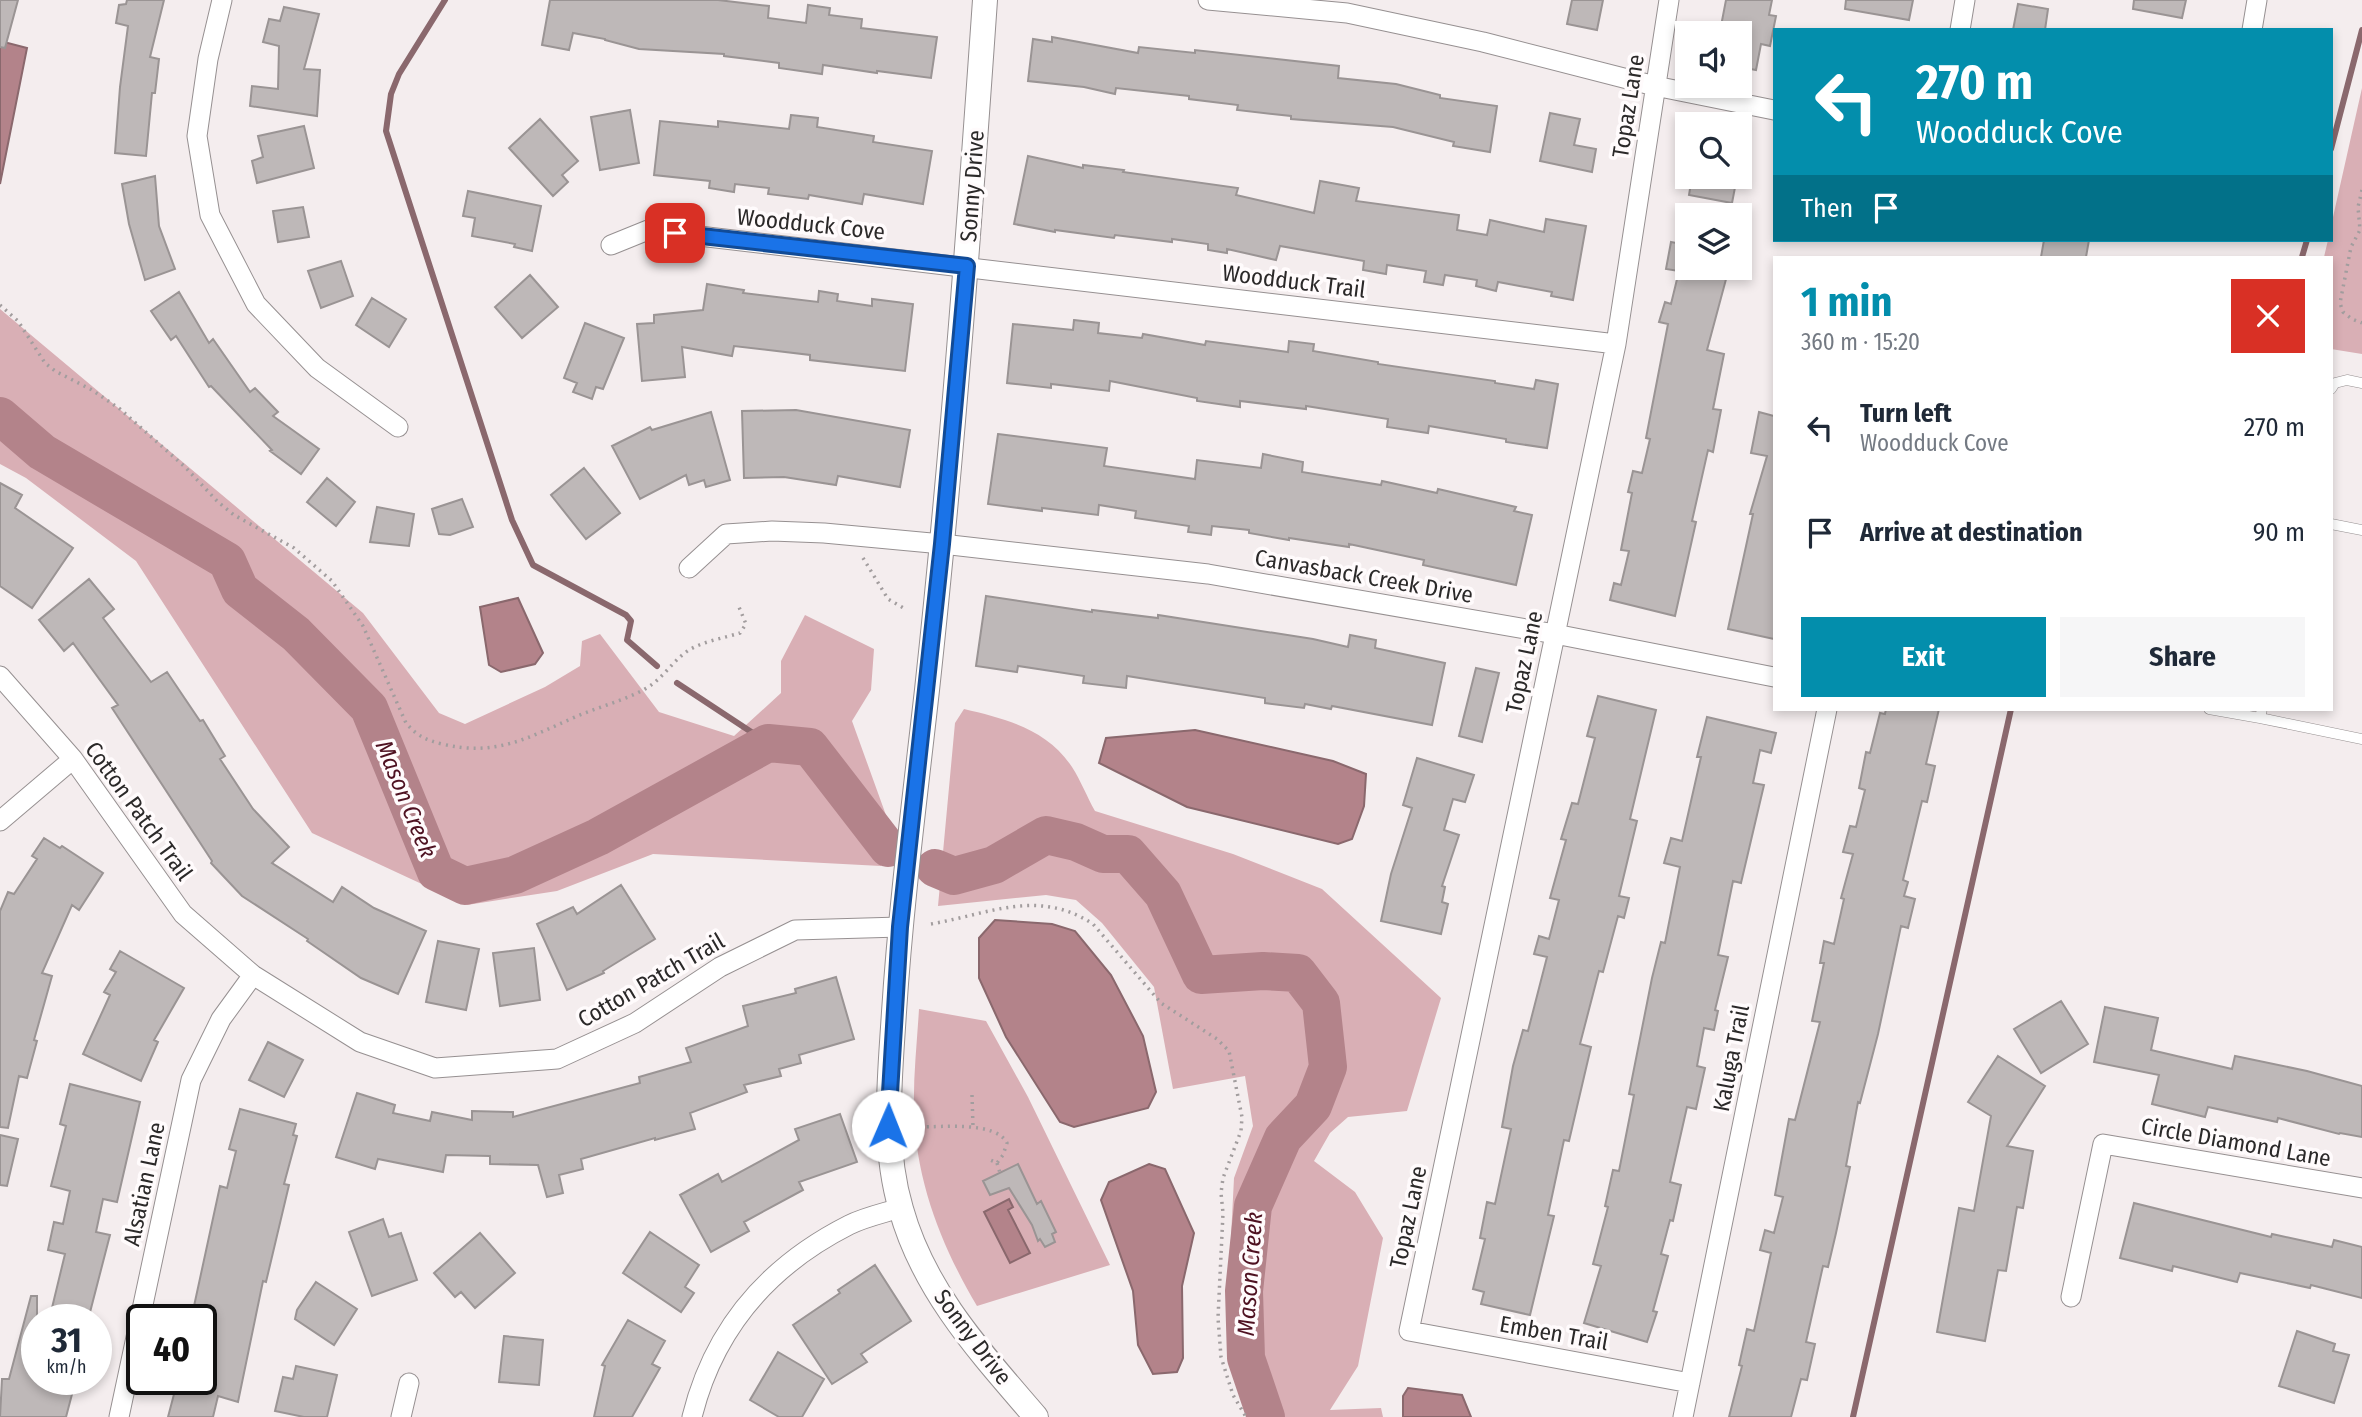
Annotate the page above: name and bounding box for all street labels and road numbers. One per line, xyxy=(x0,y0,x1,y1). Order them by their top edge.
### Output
street label: Topaz Lane xyxy=(1606,52,1650,160)
street label: Sonny Drive xyxy=(954,129,990,243)
street label: Woodduck Cove xyxy=(736,202,886,246)
street label: Woodduck Trail xyxy=(1221,258,1367,304)
street label: Canvasback Creek Drive xyxy=(1253,543,1475,609)
street label: Topaz Lane xyxy=(1499,608,1549,716)
street label: Cotton Patch Trail xyxy=(79,736,199,886)
street label: Cotton Patch Trail xyxy=(573,927,729,1033)
street label: Kaluga Trail xyxy=(1707,1002,1755,1114)
street label: Circle Diamond Lane xyxy=(2139,1112,2333,1172)
street label: Alsatian Lane xyxy=(117,1119,171,1249)
street label: Topaz Lane xyxy=(1383,1163,1433,1271)
street label: Sonny Drive xyxy=(928,1284,1018,1390)
street label: Emben Trail xyxy=(1498,1310,1610,1356)

